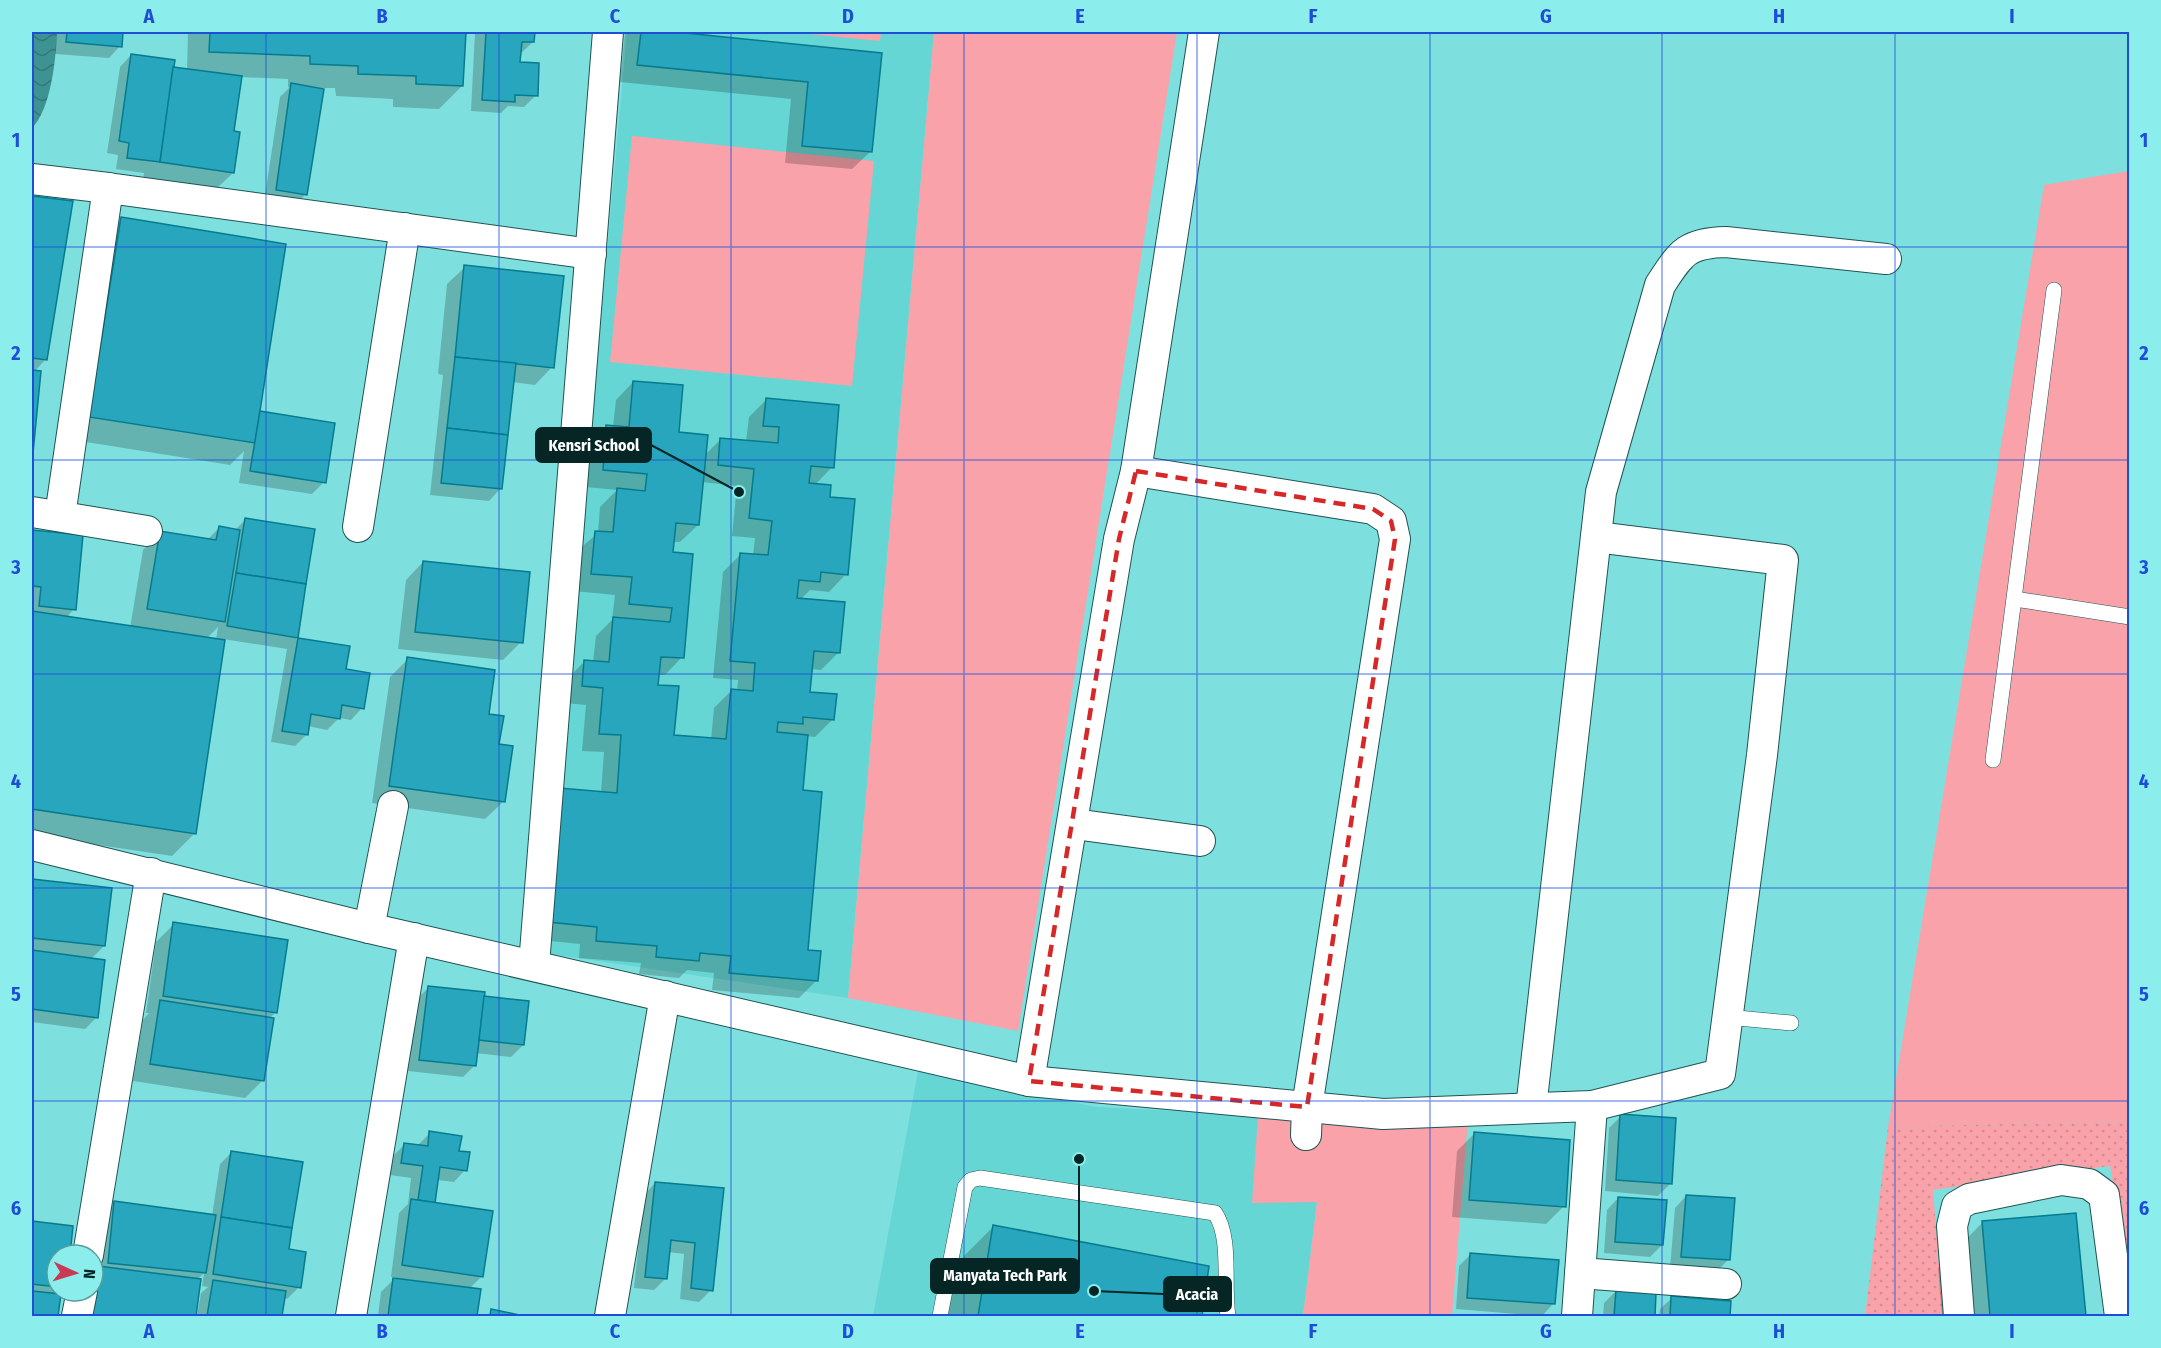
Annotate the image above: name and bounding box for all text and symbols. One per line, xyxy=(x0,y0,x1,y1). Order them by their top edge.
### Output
text: A xyxy=(143,4,156,28)
text: B xyxy=(376,4,388,28)
text: C xyxy=(610,4,621,28)
text: D xyxy=(842,4,854,28)
text: E xyxy=(1075,4,1085,28)
text: F xyxy=(1309,4,1318,28)
text: G xyxy=(1540,4,1552,28)
text: H xyxy=(1773,4,1785,28)
text: I xyxy=(2009,4,2015,28)
text: 1 xyxy=(12,128,20,152)
text: 1 xyxy=(2140,128,2148,152)
text: 2 xyxy=(10,341,21,365)
text: 2 xyxy=(2138,341,2149,365)
callout: Kensri School xyxy=(536,428,651,462)
text: Kensri School xyxy=(549,436,640,455)
text: 3 xyxy=(10,555,21,579)
text: 3 xyxy=(2138,555,2149,579)
text: 4 xyxy=(11,769,21,793)
text: 4 xyxy=(2139,769,2149,793)
text: 5 xyxy=(11,982,21,1006)
text: 5 xyxy=(2139,982,2149,1006)
text: 6 xyxy=(11,1196,21,1220)
text: 6 xyxy=(2139,1196,2149,1220)
north arrow xyxy=(45,1243,105,1303)
callout: Manyata Tech Park xyxy=(931,1259,1079,1293)
text: Manyata Tech Park xyxy=(943,1266,1068,1285)
text: N xyxy=(80,1269,99,1279)
callout: Acacia xyxy=(1164,1277,1231,1311)
text: Acacia xyxy=(1175,1285,1218,1304)
text: A xyxy=(143,1319,156,1343)
text: B xyxy=(376,1319,388,1343)
text: C xyxy=(610,1319,621,1343)
text: D xyxy=(842,1319,854,1343)
text: E xyxy=(1075,1319,1085,1343)
text: F xyxy=(1309,1319,1318,1343)
text: G xyxy=(1540,1319,1552,1343)
text: H xyxy=(1773,1319,1785,1343)
text: I xyxy=(2009,1319,2015,1343)

